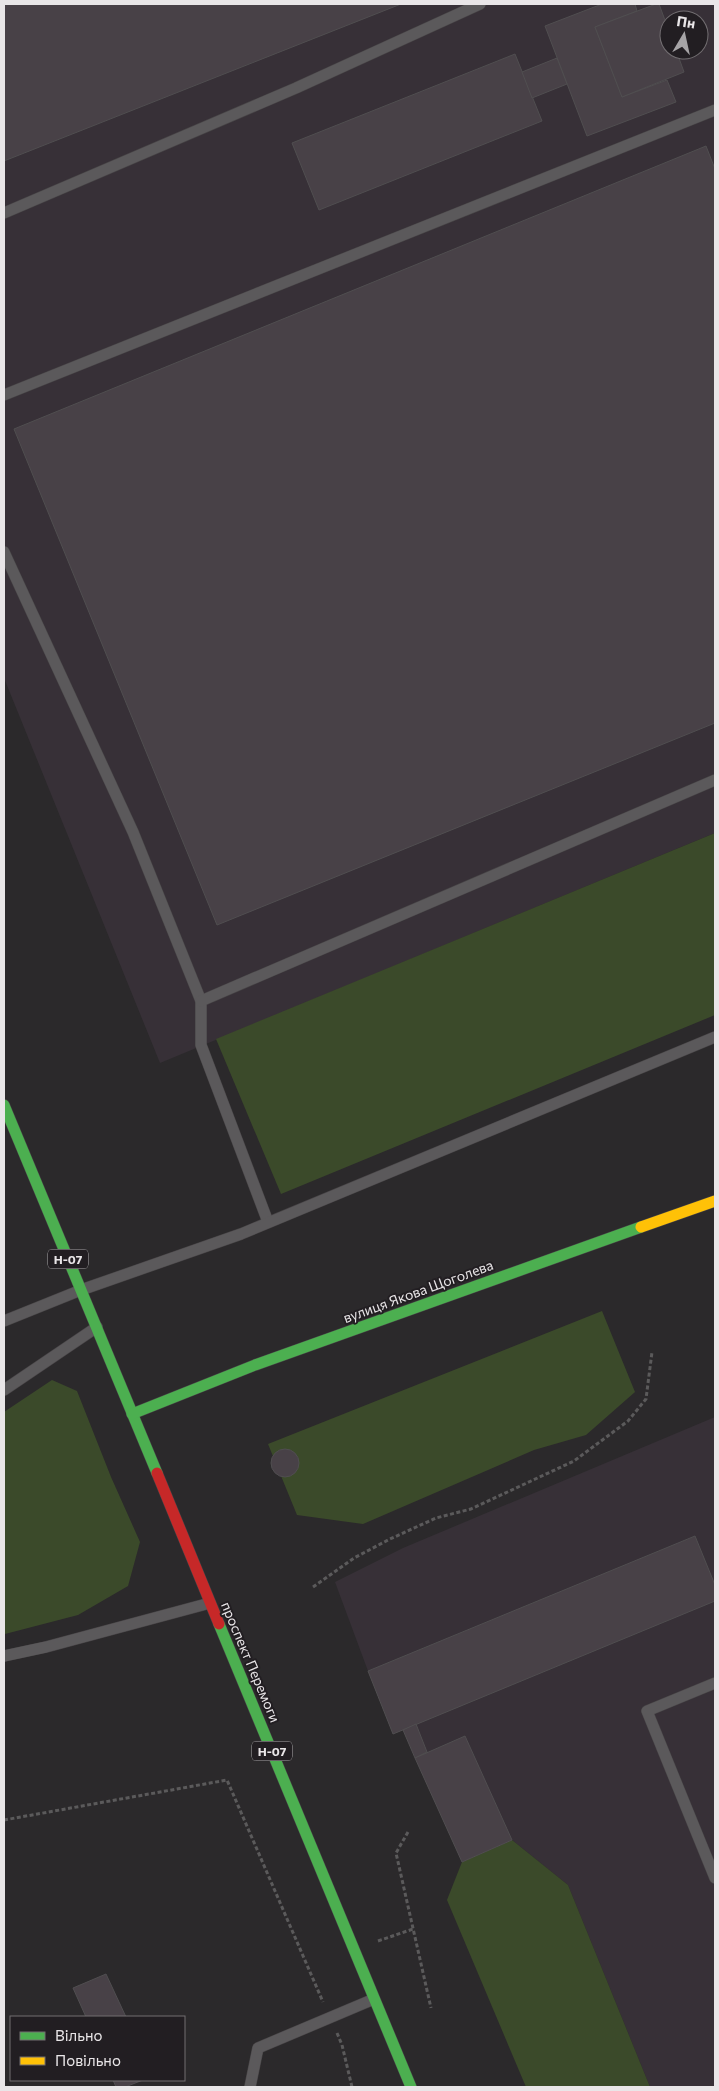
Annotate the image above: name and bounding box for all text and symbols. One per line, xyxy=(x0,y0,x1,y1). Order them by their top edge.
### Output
north arrow xyxy=(659,10,709,60)
text: Пн xyxy=(676,12,697,32)
road number: Н-07 xyxy=(48,1250,88,1268)
street label: вулиця Якова Щоголева xyxy=(341,1256,495,1326)
street label: проспект Перемоги xyxy=(218,1599,284,1725)
road number: Н-07 xyxy=(252,1742,292,1760)
legend xyxy=(10,2016,185,2081)
text: Вільно xyxy=(55,2026,102,2044)
text: Повільно xyxy=(55,2051,121,2069)

